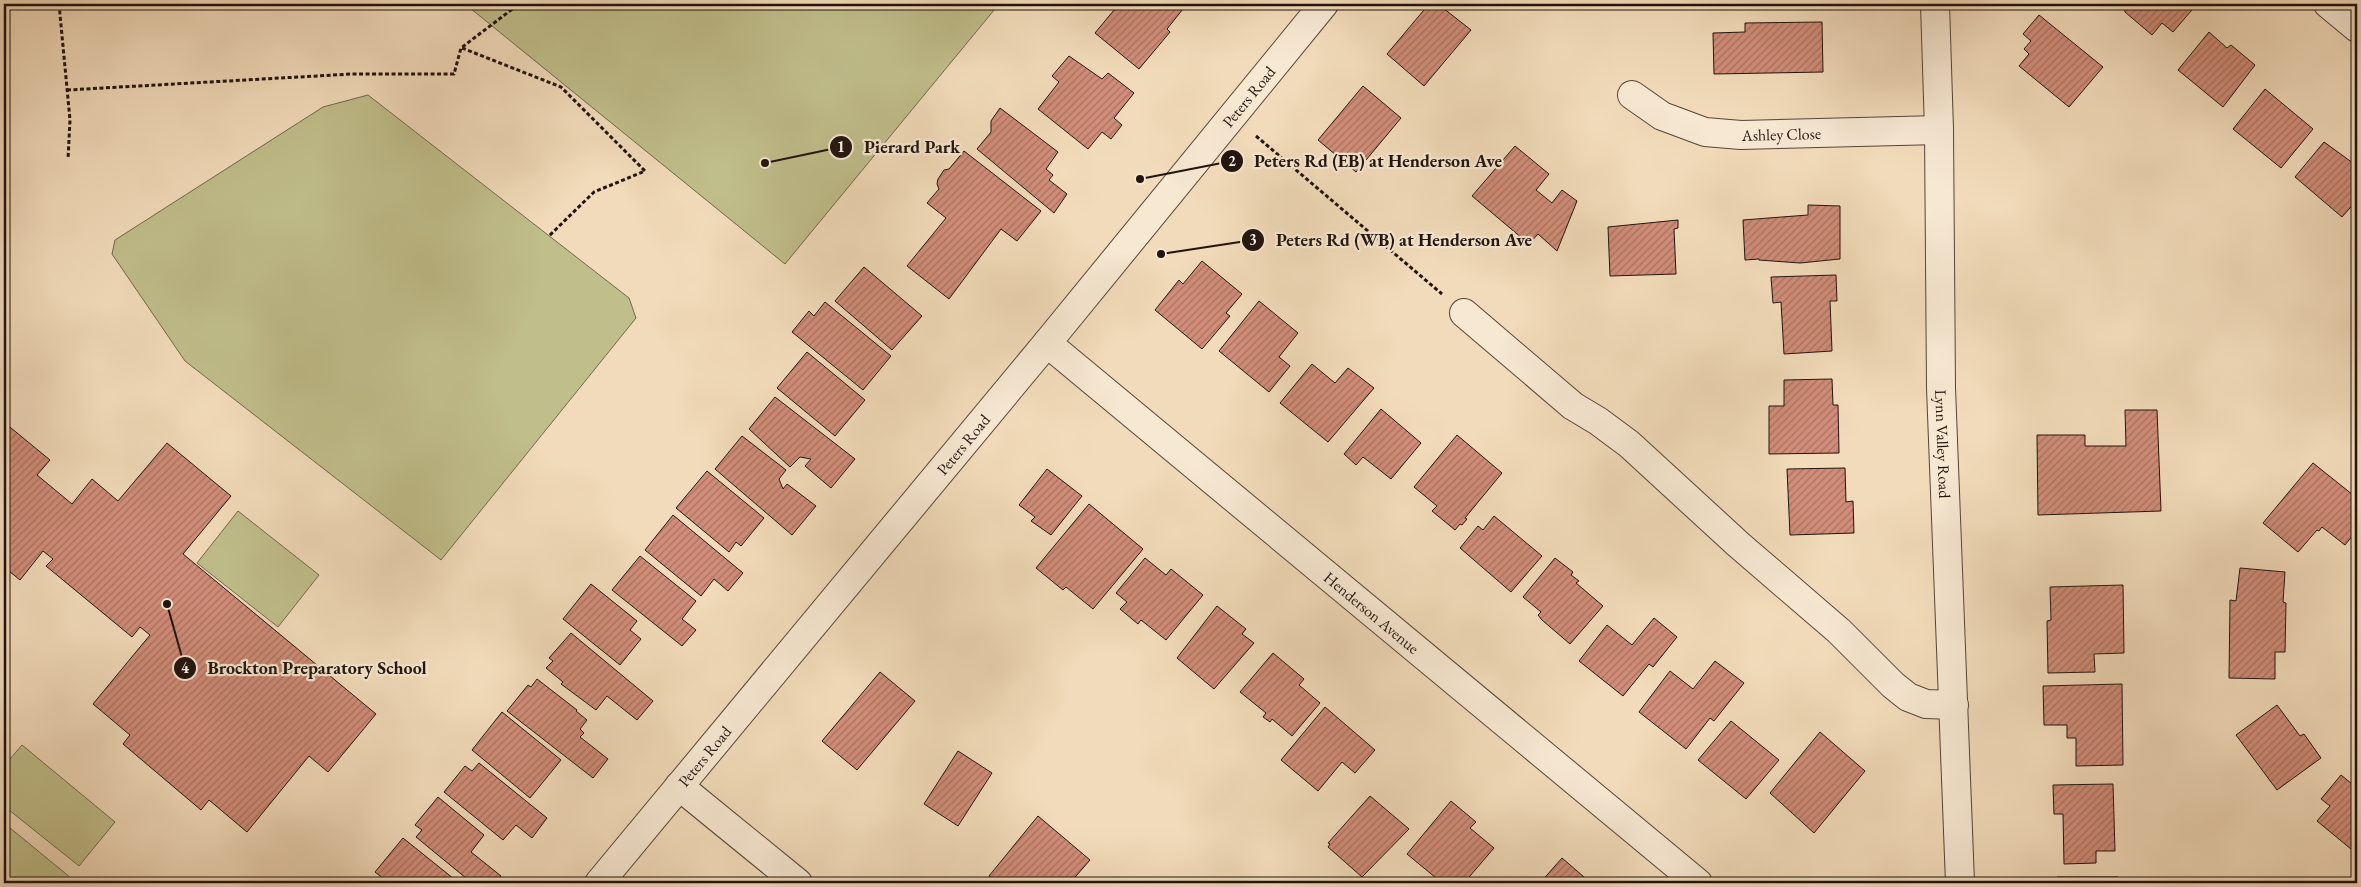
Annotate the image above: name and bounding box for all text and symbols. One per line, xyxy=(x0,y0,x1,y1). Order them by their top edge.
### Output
street label: Peters Road xyxy=(1217,61,1280,131)
street label: Ashley Close xyxy=(1740,122,1821,146)
callout: Pierard Park xyxy=(829,130,970,163)
text: Pierard Park xyxy=(864,135,961,158)
text: 1 xyxy=(837,137,845,156)
callout: Peters Rd (EB) at Henderson Ave xyxy=(1219,145,1512,178)
text: Peters Rd (EB) at Henderson Ave xyxy=(1254,149,1503,172)
text: 2 xyxy=(1228,151,1236,170)
callout: Peters Rd (WB) at Henderson Ave xyxy=(1241,224,1542,257)
text: Peters Rd (WB) at Henderson Ave xyxy=(1276,228,1533,251)
text: 3 xyxy=(1249,230,1257,249)
street label: Lynn Valley Road xyxy=(1931,389,1956,500)
street label: Peters Road xyxy=(932,409,995,479)
street label: Henderson Avenue xyxy=(1320,567,1424,658)
callout: Brockton Preparatory School xyxy=(173,651,437,684)
text: Brockton Preparatory School xyxy=(207,656,427,679)
text: 4 xyxy=(181,658,190,677)
street label: Peters Road xyxy=(673,721,736,791)

